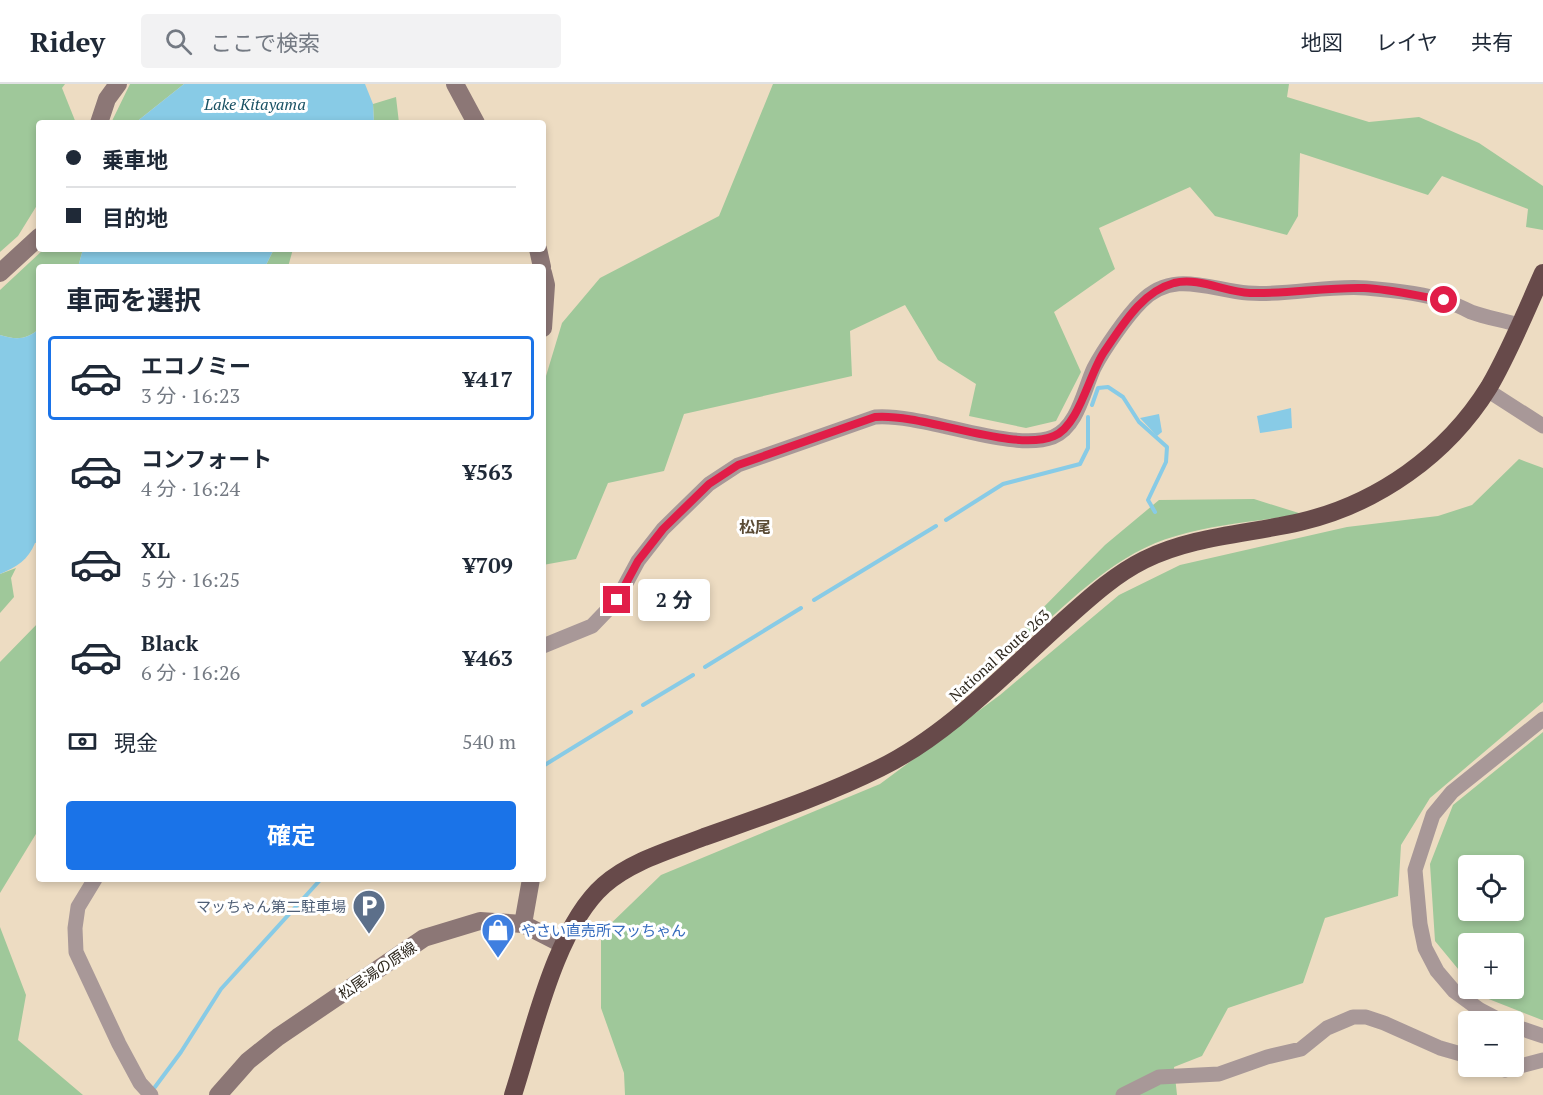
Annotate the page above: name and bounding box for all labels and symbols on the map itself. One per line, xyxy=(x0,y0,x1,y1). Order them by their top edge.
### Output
water label: Lake Kitayama xyxy=(203,93,306,115)
route start xyxy=(1430,286,1457,313)
district label: 松尾 xyxy=(739,516,771,538)
callout: 2 分 xyxy=(638,579,710,621)
route end xyxy=(603,586,630,613)
street label: National Route 263 xyxy=(945,605,1053,705)
parking icon: マッちゃん第二駐車場 xyxy=(351,888,387,935)
place label: マッちゃん第二駐車場 xyxy=(196,896,346,916)
shop icon: やさい直売所マッちゃん xyxy=(480,912,516,959)
place label: やさい直売所マッちゃん xyxy=(521,920,686,940)
street label: 松尾湯の原線 xyxy=(334,937,420,1003)

